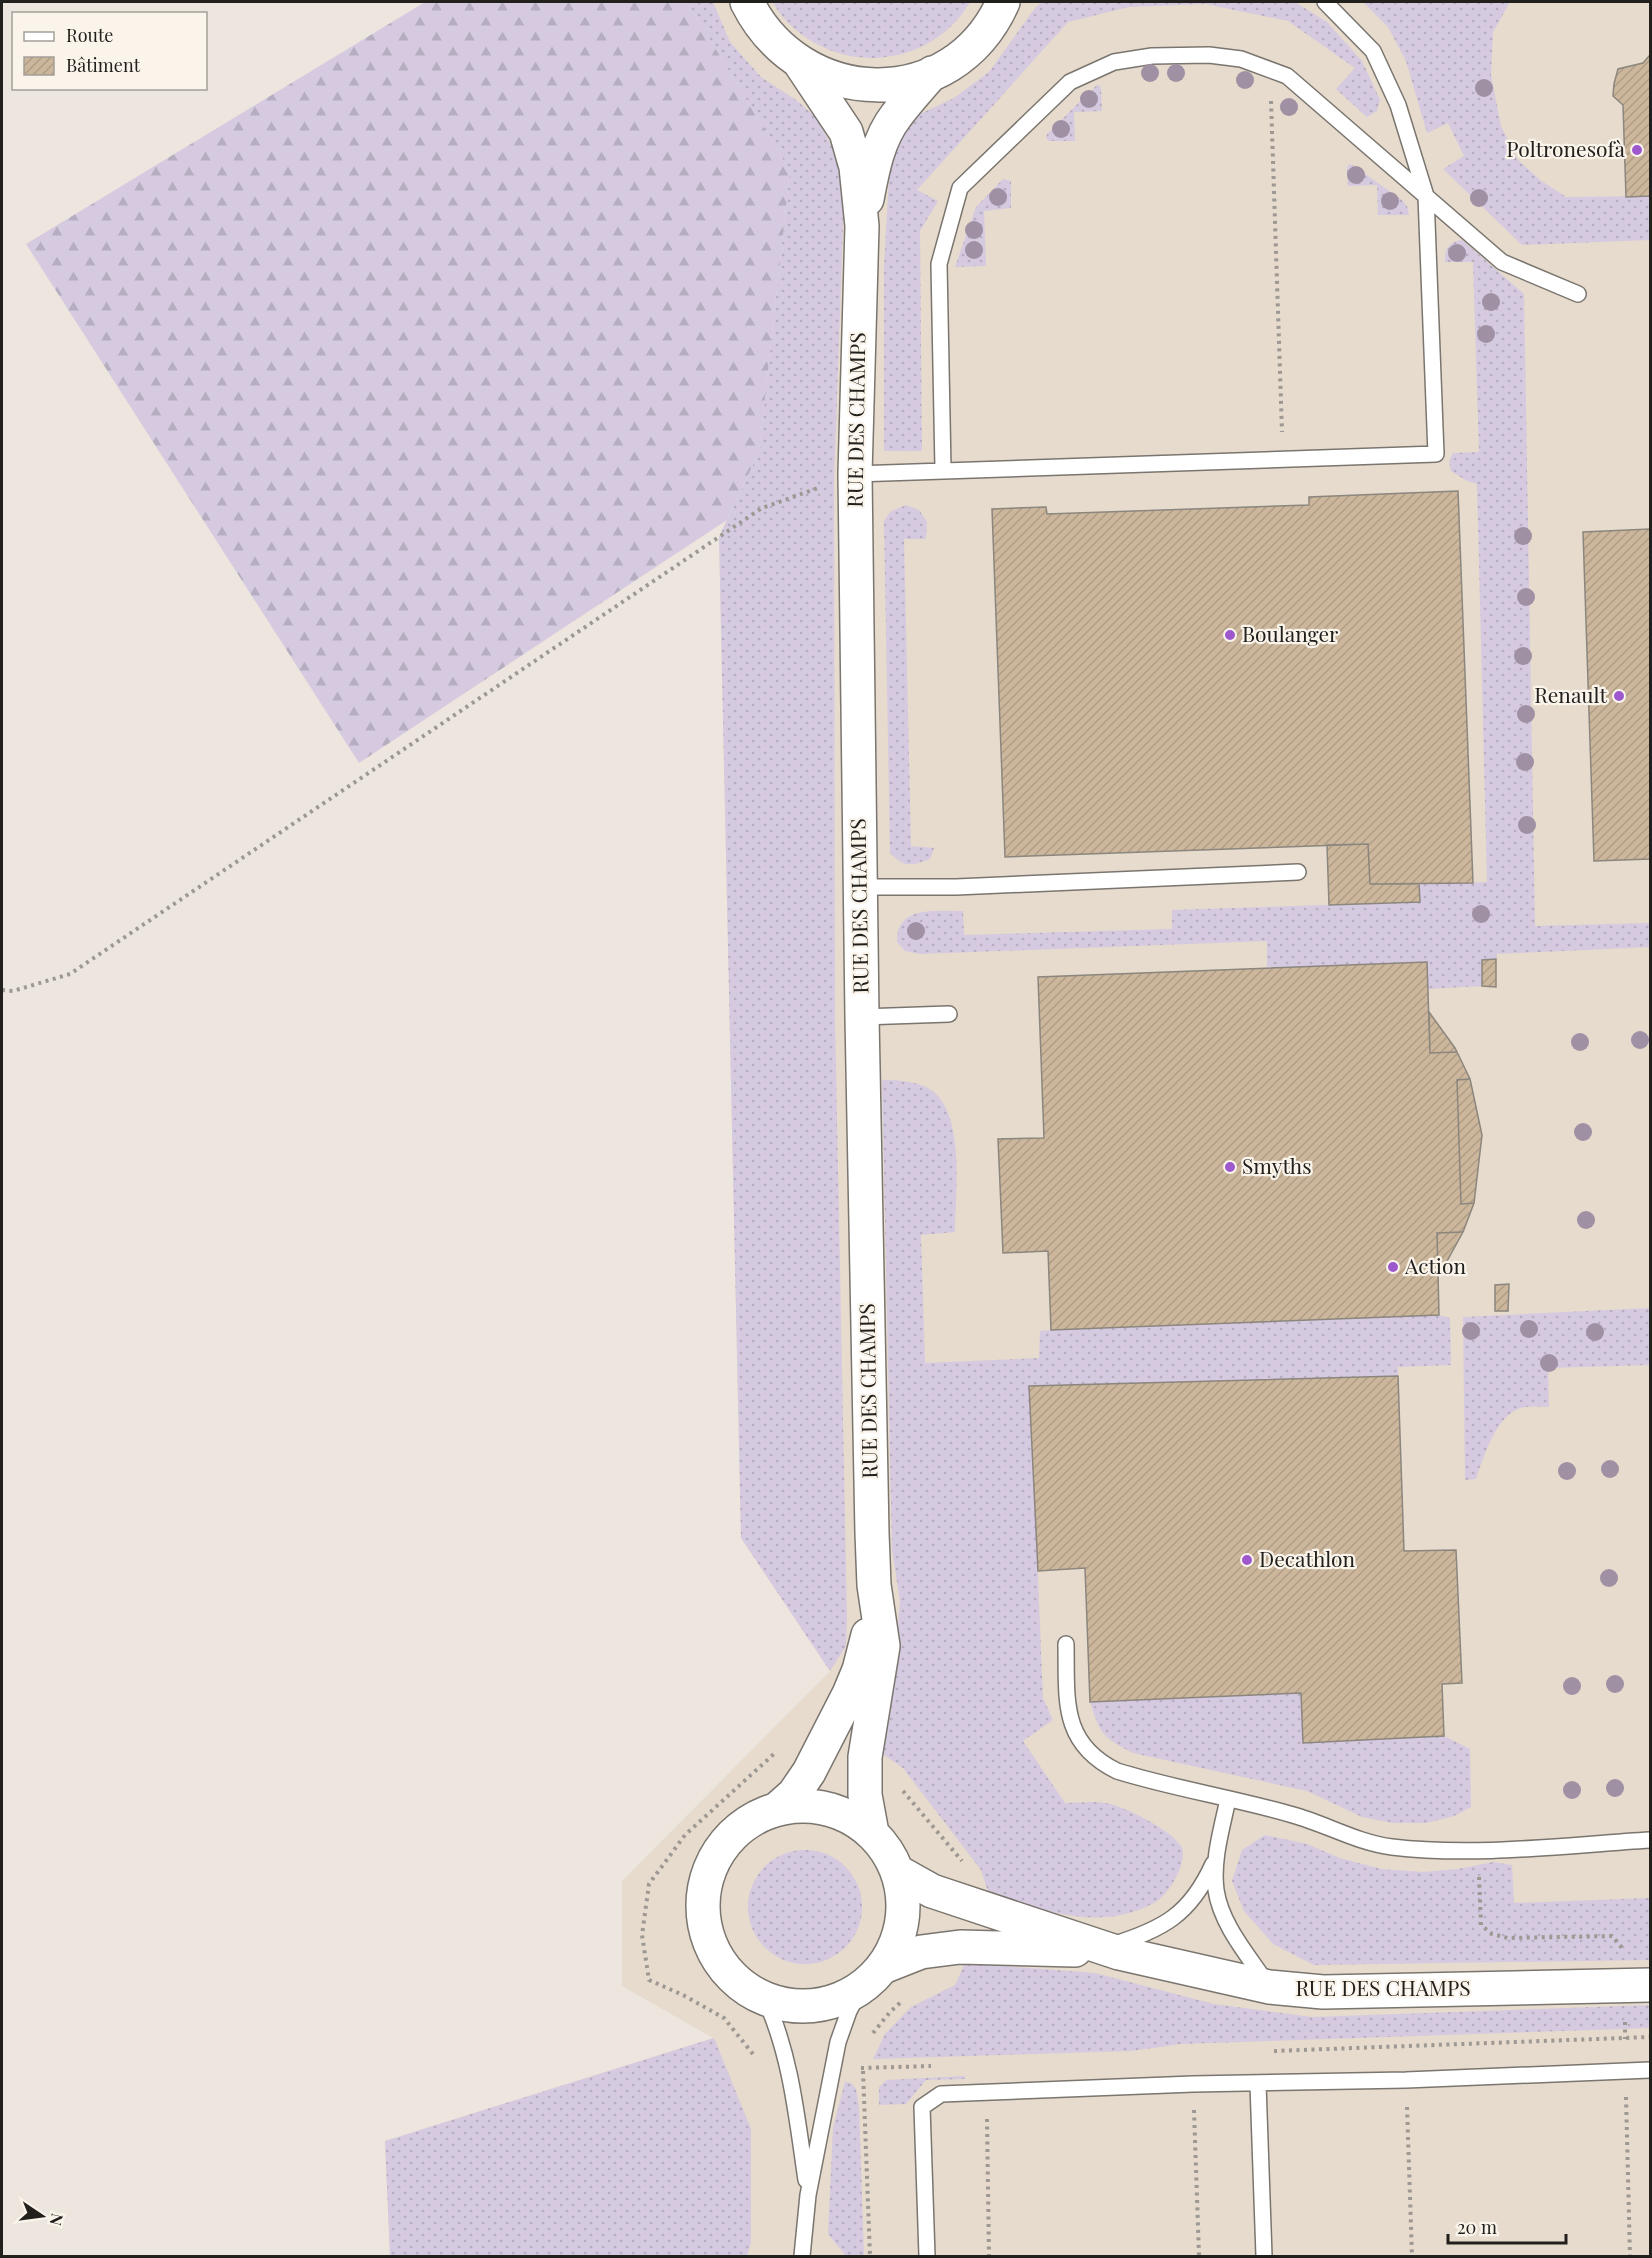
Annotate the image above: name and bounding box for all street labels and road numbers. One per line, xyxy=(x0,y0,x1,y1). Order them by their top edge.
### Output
street label: RUE DES CHAMPS xyxy=(839,332,871,508)
street label: RUE DES CHAMPS xyxy=(842,818,874,994)
street label: RUE DES CHAMPS xyxy=(851,1303,883,1479)
street label: RUE DES CHAMPS xyxy=(1295,1973,1471,2001)

